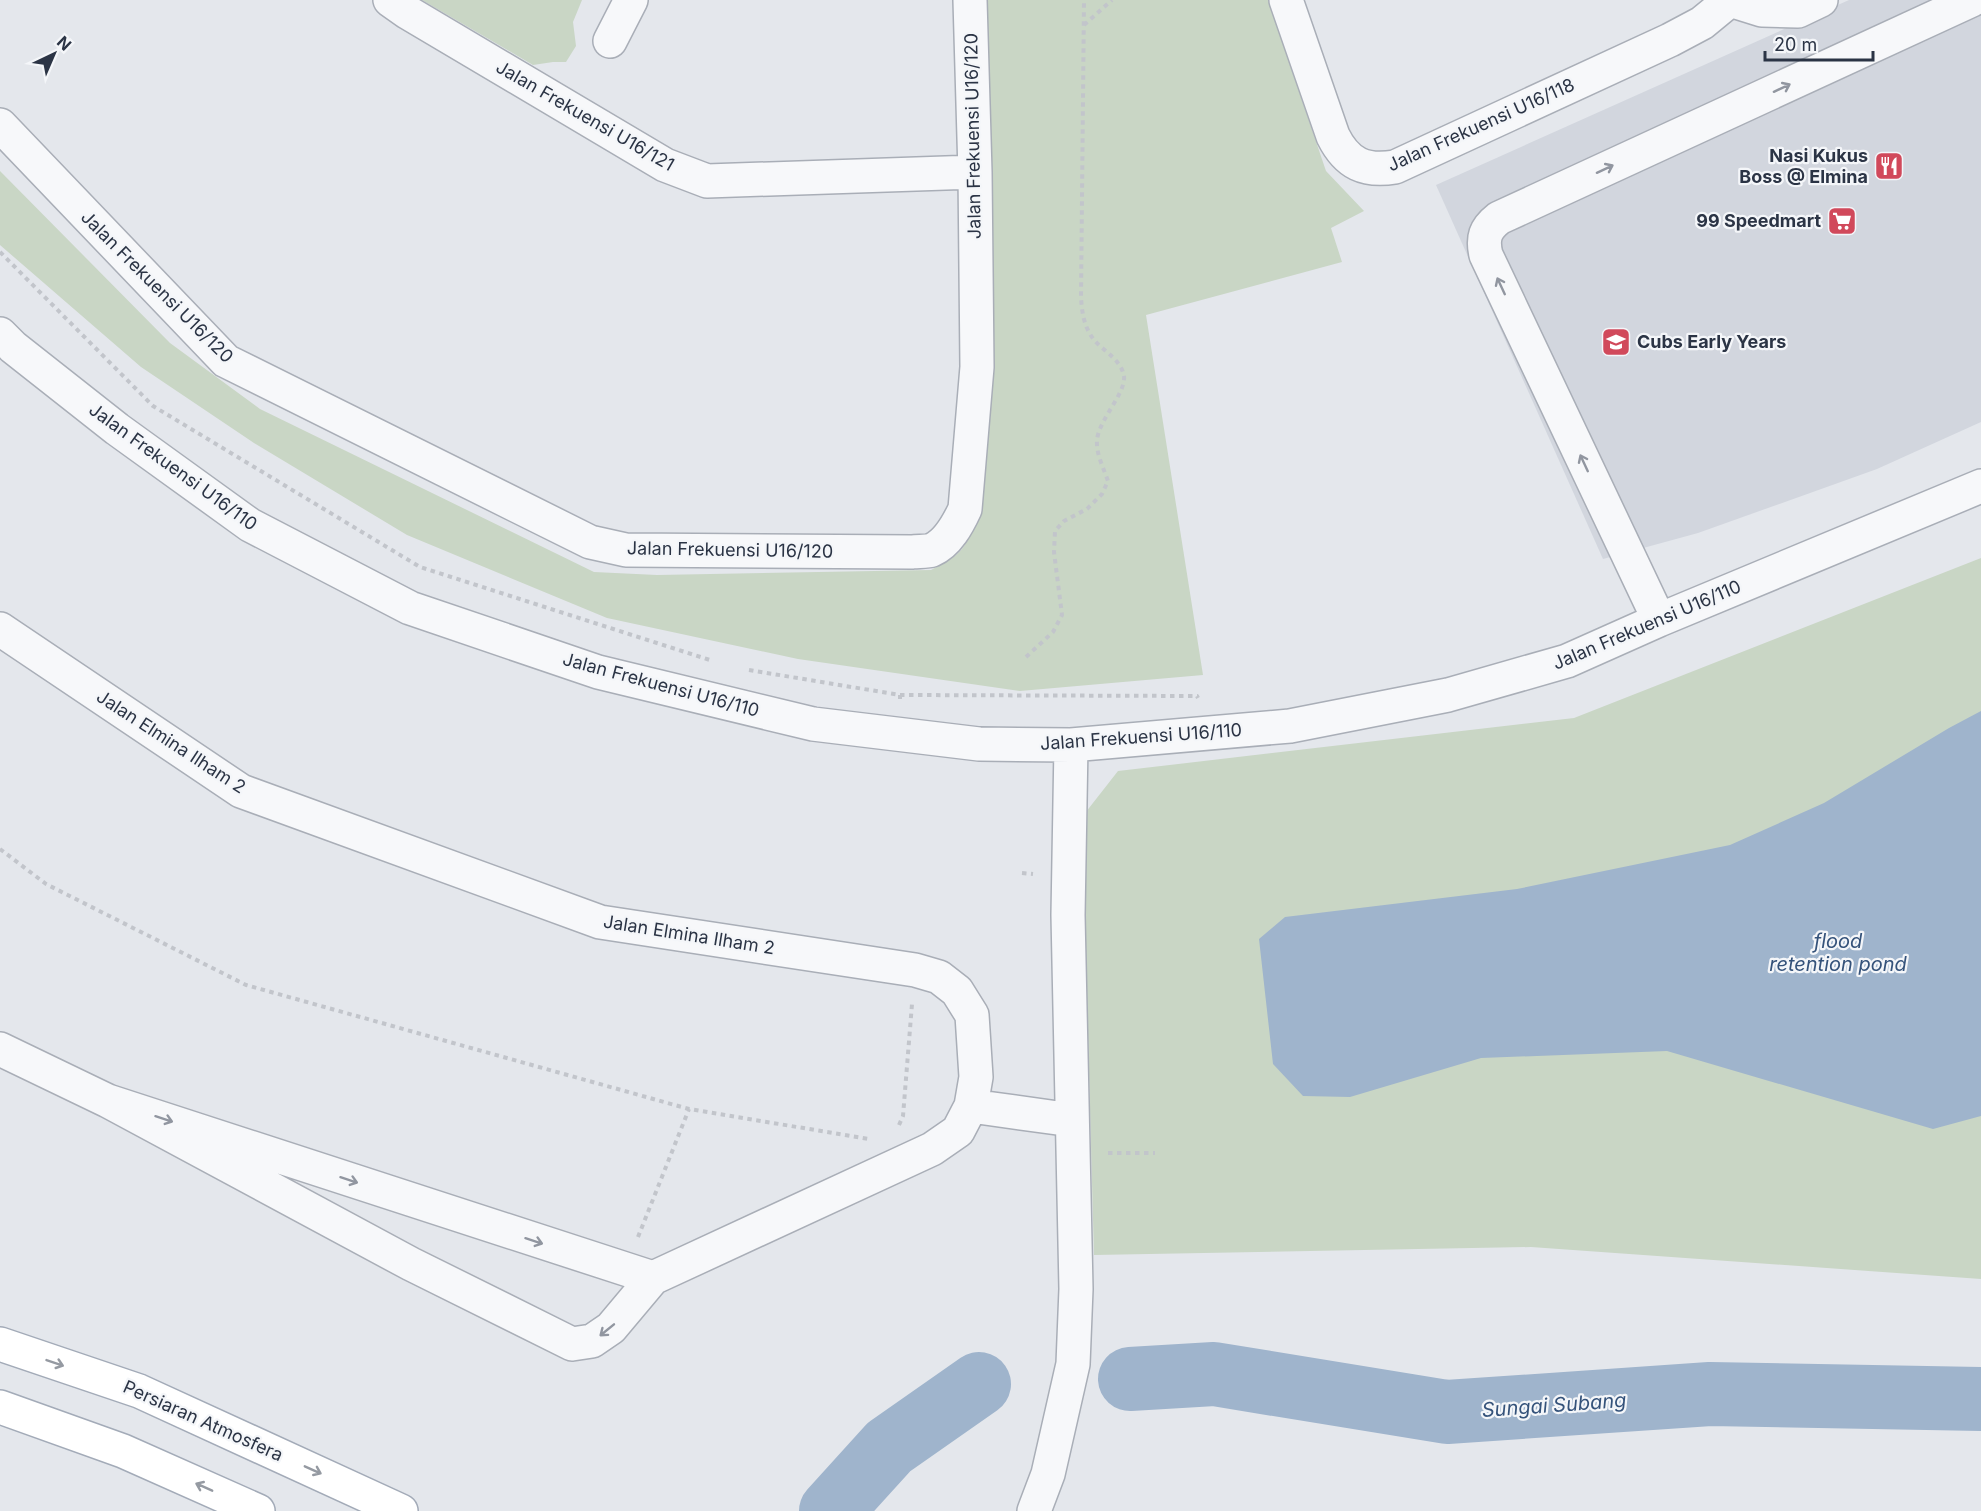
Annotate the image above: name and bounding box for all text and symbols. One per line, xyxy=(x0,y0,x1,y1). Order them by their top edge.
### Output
north arrow xyxy=(24,24,84,84)
scale bar xyxy=(1765,24,1873,62)
text: N xyxy=(53,32,76,55)
street label: Jalan Frekuensi U16/120 xyxy=(960,33,985,239)
text: 20 m xyxy=(1774,34,1817,55)
street label: Jalan Frekuensi U16/121 xyxy=(492,56,678,175)
street label: Jalan Frekuensi U16/118 xyxy=(1384,74,1577,175)
one-way arrow xyxy=(1773,81,1791,93)
place label: Nasi Kukus Boss @ Elmina xyxy=(1739,145,1868,187)
restaurant icon: Nasi Kukus Boss @ Elmina xyxy=(1873,150,1905,182)
one-way arrow xyxy=(1596,163,1614,175)
supermarket icon: 99 Speedmart xyxy=(1826,205,1858,237)
street label: Jalan Frekuensi U16/120 xyxy=(77,206,238,367)
place label: 99 Speedmart xyxy=(1696,210,1821,231)
one-way arrow xyxy=(1494,278,1506,296)
school or university icon: Cubs Early Years xyxy=(1600,326,1632,358)
place label: Cubs Early Years xyxy=(1637,331,1786,352)
street label: Jalan Frekuensi U16/110 xyxy=(85,399,261,535)
one-way arrow xyxy=(1578,454,1590,472)
street label: Jalan Frekuensi U16/120 xyxy=(627,537,833,562)
street label: Jalan Frekuensi U16/110 xyxy=(1549,575,1744,674)
street label: Jalan Frekuensi U16/110 xyxy=(561,648,762,721)
street label: Jalan Elmina Ilham 2 xyxy=(93,686,250,798)
street label: Jalan Frekuensi U16/110 xyxy=(1039,719,1243,754)
street label: Jalan Elmina Ilham 2 xyxy=(602,911,776,958)
water label: flood retention pond xyxy=(1769,929,1908,976)
one-way arrow xyxy=(154,1115,173,1126)
one-way arrow xyxy=(339,1176,358,1187)
one-way arrow xyxy=(524,1236,543,1247)
one-way arrow xyxy=(599,1323,615,1336)
one-way arrow xyxy=(45,1358,64,1369)
street label: Persiaran Atmosfera xyxy=(120,1376,286,1465)
water label: Sungai Subang xyxy=(1481,1388,1627,1422)
one-way arrow xyxy=(303,1465,321,1476)
one-way arrow xyxy=(196,1481,214,1493)

